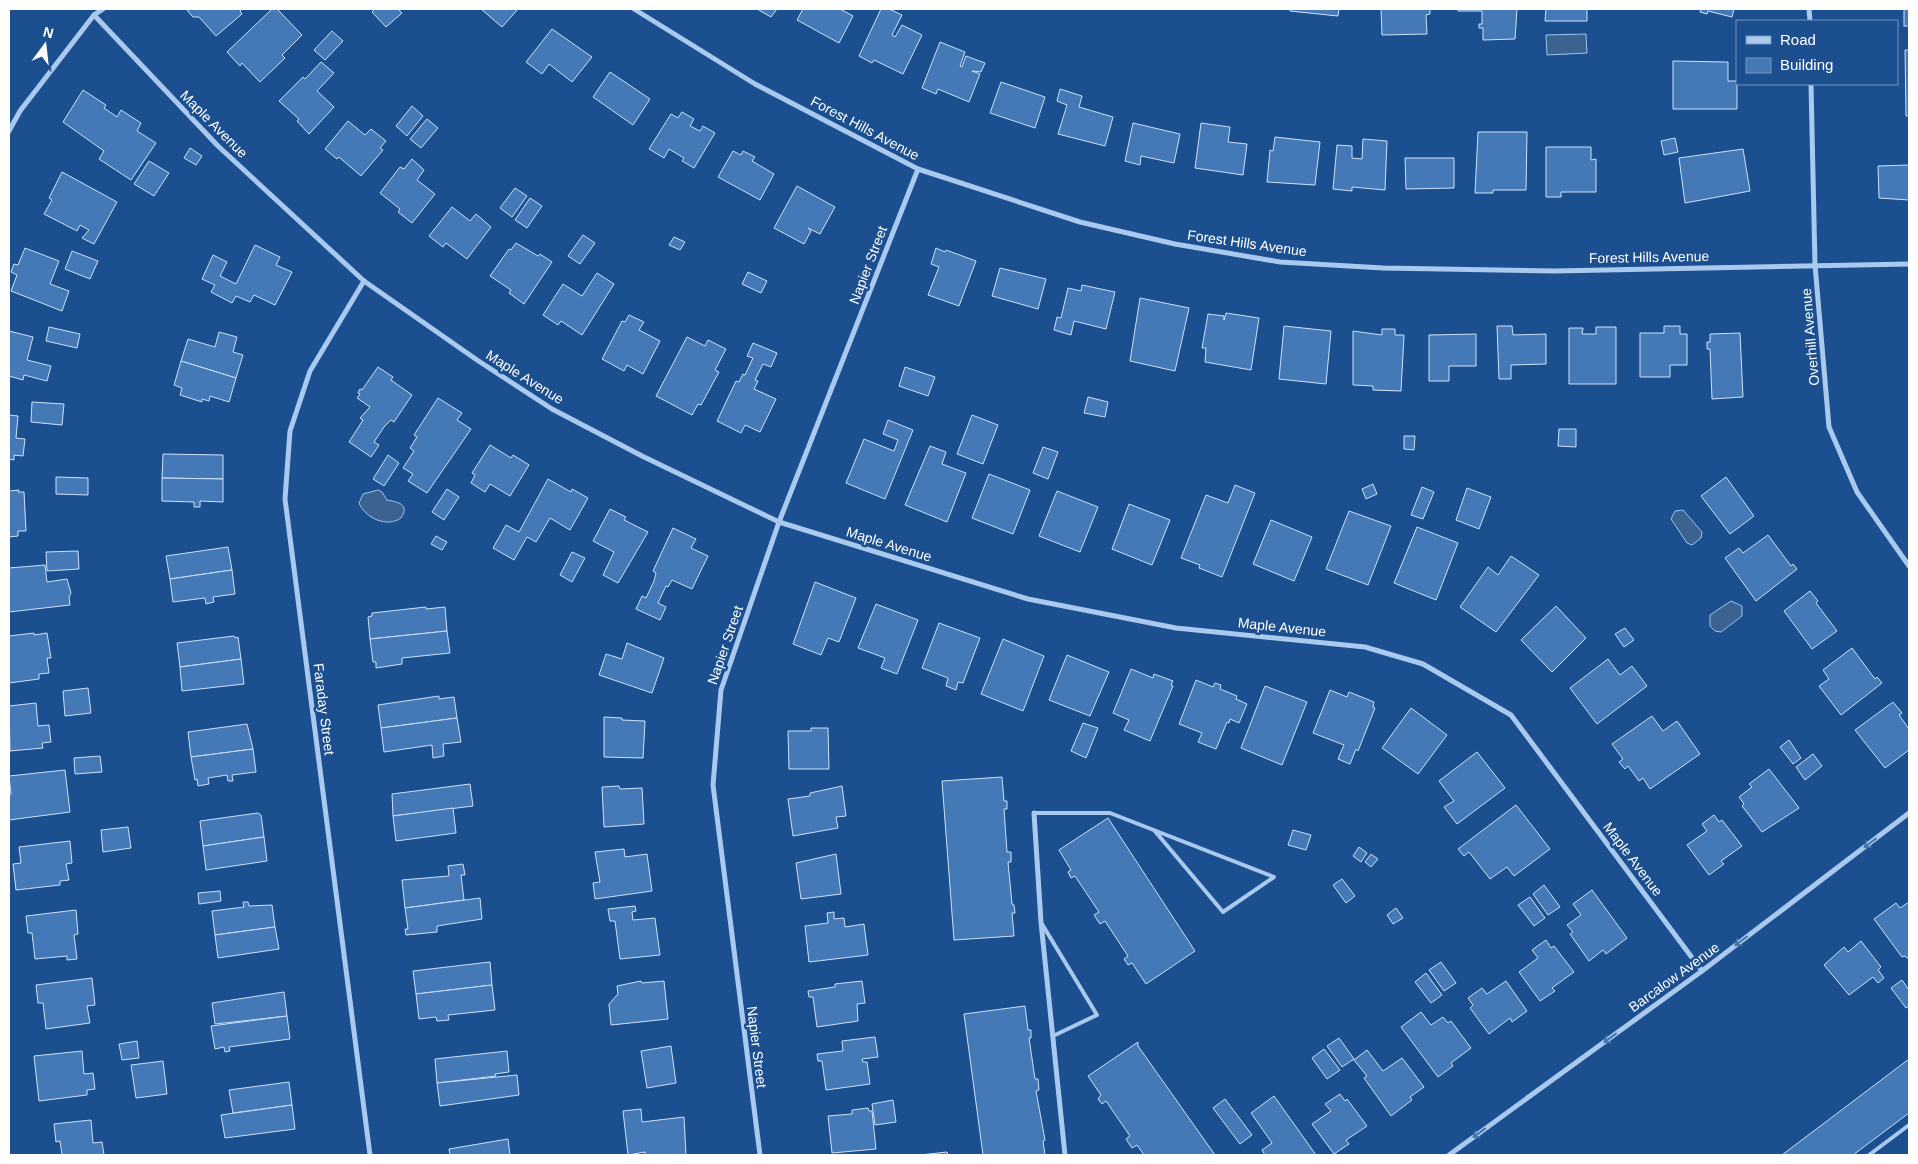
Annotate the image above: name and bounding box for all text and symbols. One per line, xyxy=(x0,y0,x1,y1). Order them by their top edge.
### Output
north arrow xyxy=(20,20,70,70)
legend xyxy=(1736,20,1898,85)
text: N xyxy=(41,23,55,41)
text: Road xyxy=(1780,31,1816,48)
text: Building xyxy=(1780,56,1833,73)
street label: Maple Avenue xyxy=(177,87,251,161)
street label: Forest Hills Avenue xyxy=(808,93,922,163)
street label: Napier Street xyxy=(846,224,890,306)
street label: Forest Hills Avenue xyxy=(1186,227,1308,259)
street label: Forest Hills Avenue xyxy=(1589,248,1710,266)
street label: Overhill Avenue xyxy=(1798,287,1822,386)
street label: Maple Avenue xyxy=(483,347,567,407)
street label: Maple Avenue xyxy=(844,523,934,565)
street label: Napier Street xyxy=(704,603,746,687)
street label: Maple Avenue xyxy=(1237,614,1327,640)
street label: Faraday Street xyxy=(310,662,338,756)
street label: Maple Avenue xyxy=(1600,819,1666,899)
one-way arrow xyxy=(1863,838,1877,848)
one-way arrow xyxy=(1735,936,1748,947)
street label: Barcalow Avenue xyxy=(1626,939,1723,1015)
street label: Napier Street xyxy=(744,1005,770,1089)
one-way arrow xyxy=(1603,1033,1617,1043)
one-way arrow xyxy=(1473,1128,1486,1139)

